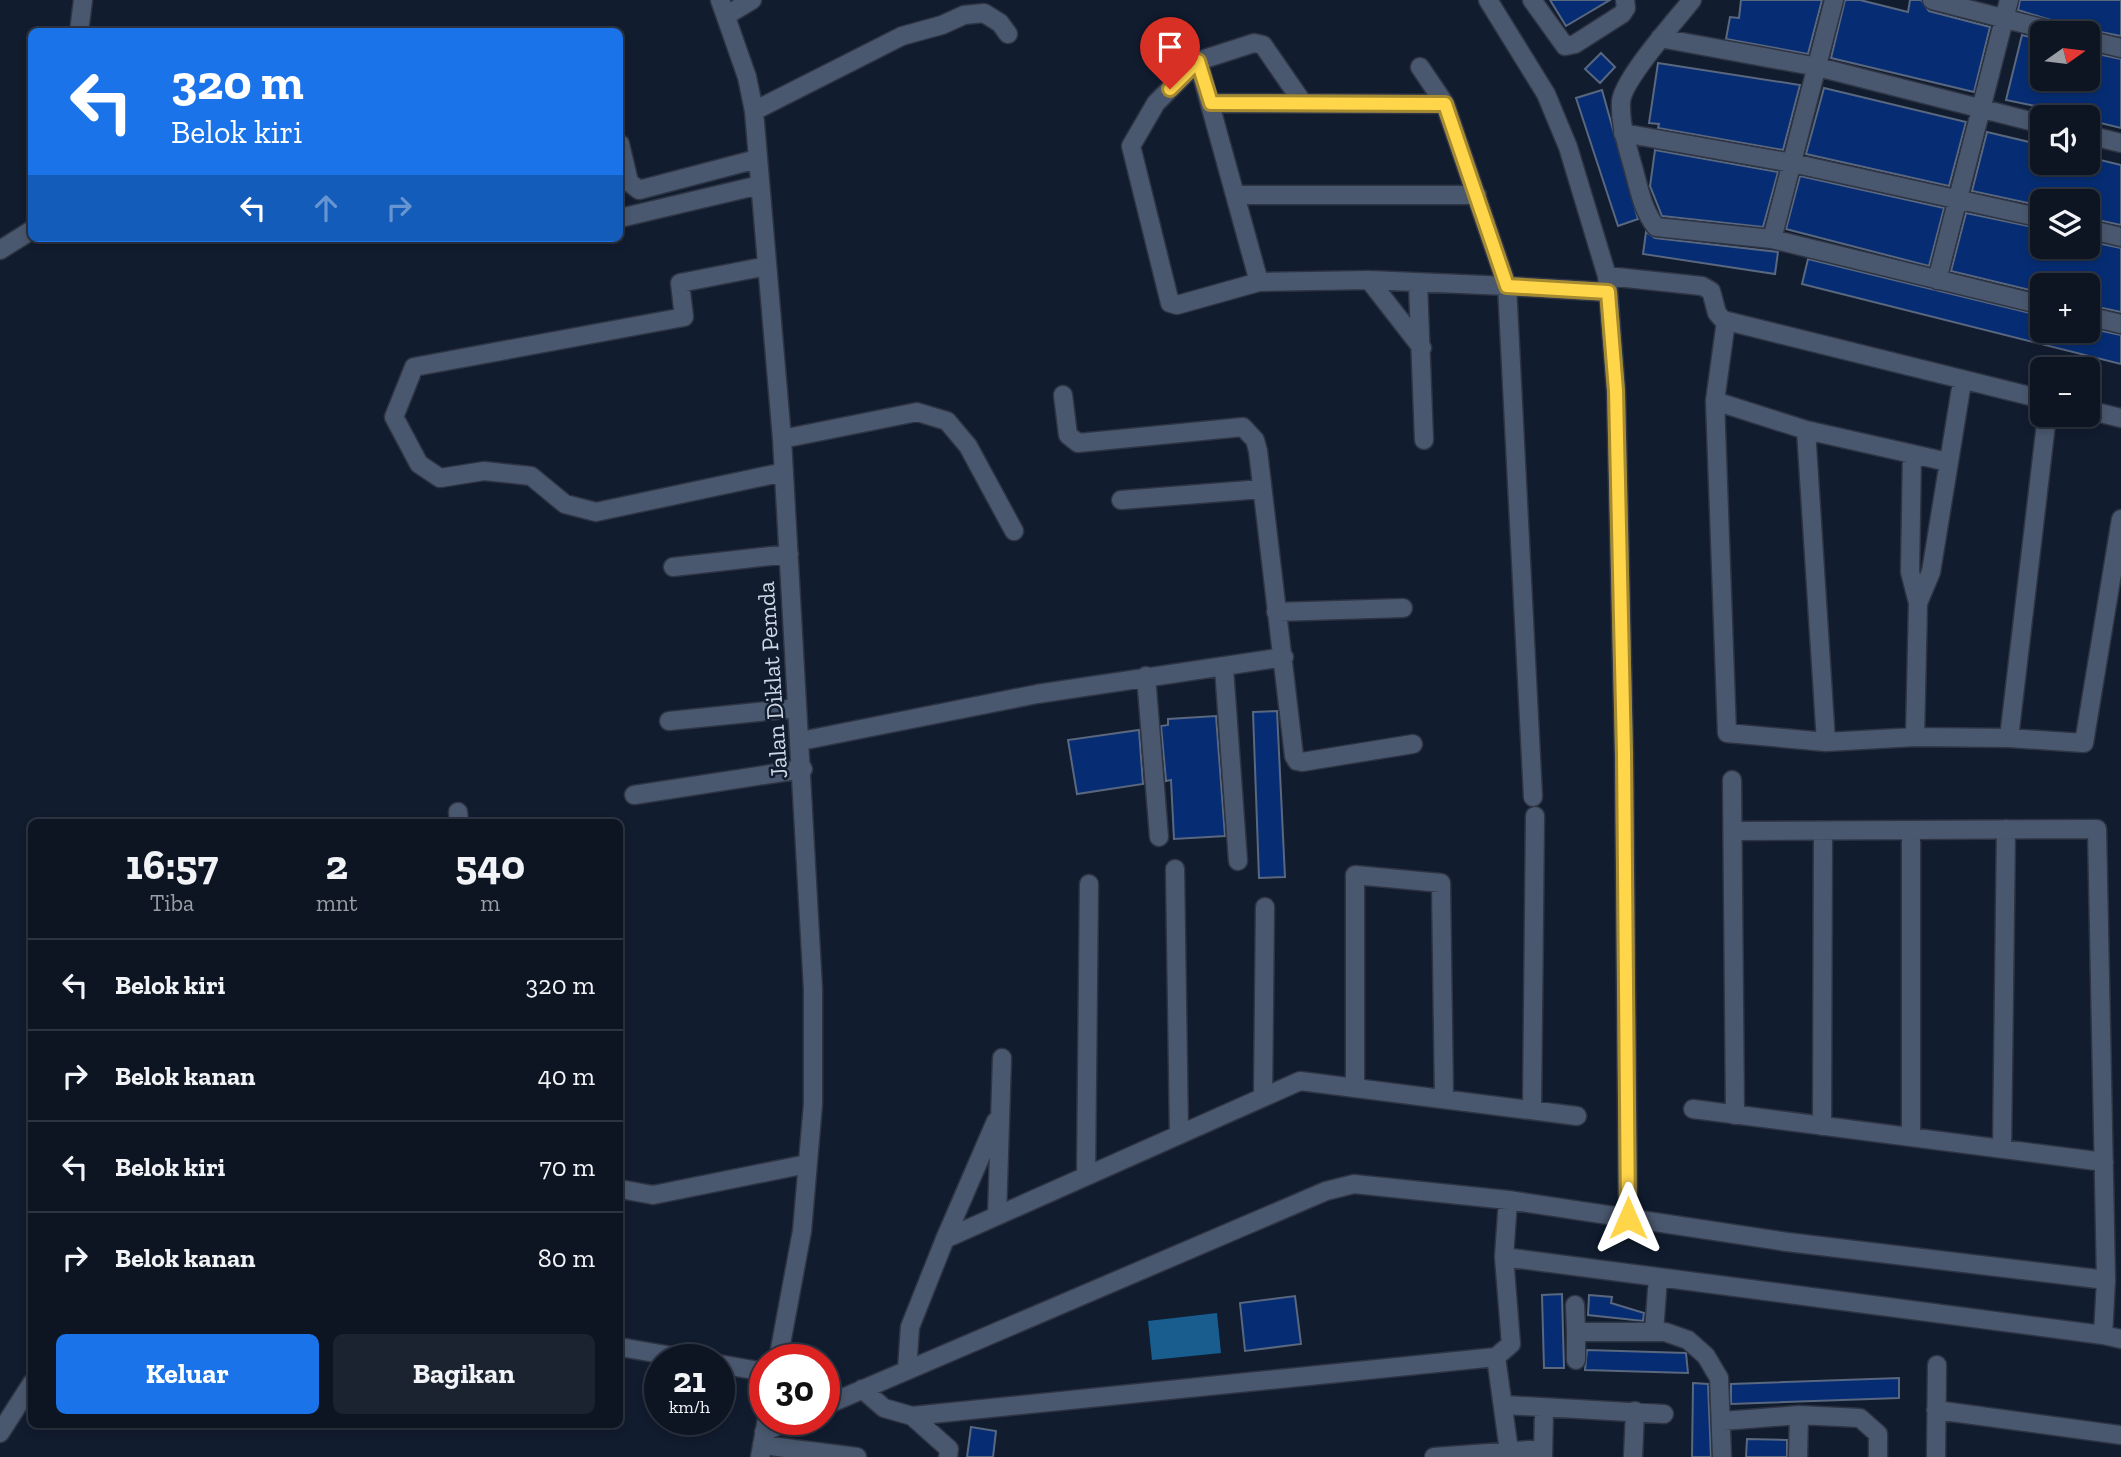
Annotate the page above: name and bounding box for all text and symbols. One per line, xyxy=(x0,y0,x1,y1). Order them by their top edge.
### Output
pin xyxy=(1140,17,1200,89)
north arrow xyxy=(2030,21,2100,91)
map controls xyxy=(2030,21,2100,427)
icon: arrive xyxy=(1151,28,1189,66)
text: 320 m xyxy=(171,53,304,112)
icon: left xyxy=(56,56,147,147)
button: sound xyxy=(2030,105,2100,175)
text: Belok kiri xyxy=(171,113,302,151)
icon: left xyxy=(234,189,272,227)
icon: ahead xyxy=(307,189,345,227)
icon: right xyxy=(380,189,418,227)
button: layers xyxy=(2030,189,2100,259)
button: + xyxy=(2030,273,2100,343)
button: − xyxy=(2030,357,2100,427)
street label: Jalan Diklat Pemda xyxy=(751,580,793,780)
text: 16:57 xyxy=(126,839,218,890)
text: 2 xyxy=(326,839,348,890)
text: 540 xyxy=(455,839,525,890)
text: Tiba xyxy=(150,889,194,917)
text: mnt xyxy=(316,889,358,917)
text: m xyxy=(480,889,500,917)
icon: left xyxy=(56,966,94,1004)
text: Belok kiri xyxy=(115,969,225,1001)
text: 320 m xyxy=(526,969,595,1001)
icon: right xyxy=(56,1057,94,1095)
text: Belok kanan xyxy=(115,1060,256,1092)
text: 40 m xyxy=(538,1060,595,1092)
icon: left xyxy=(56,1148,94,1186)
text: Belok kiri xyxy=(115,1151,225,1183)
text: 70 m xyxy=(539,1151,595,1183)
position arrow xyxy=(1591,1181,1665,1255)
icon: right xyxy=(56,1239,94,1277)
text: Belok kanan xyxy=(115,1242,256,1274)
text: 80 m xyxy=(538,1242,595,1274)
button: Keluar xyxy=(56,1334,319,1414)
button: Bagikan xyxy=(333,1334,595,1414)
speed limit sign: 30 xyxy=(749,1344,840,1435)
text: 21 xyxy=(673,1359,706,1401)
text: km/h xyxy=(669,1396,710,1418)

